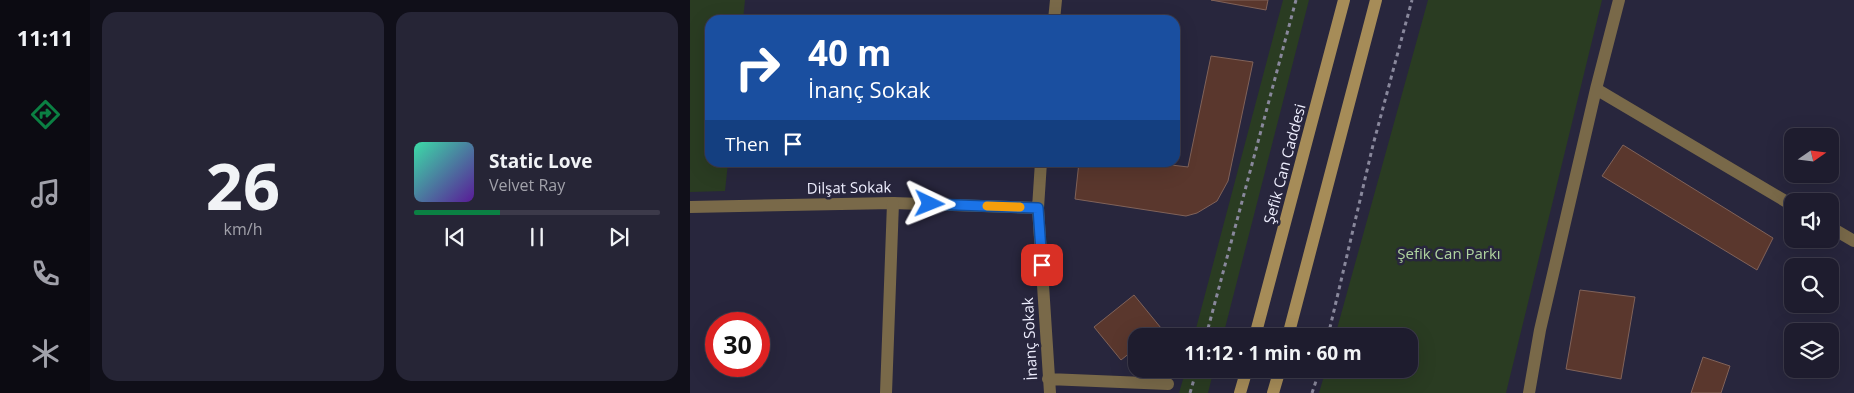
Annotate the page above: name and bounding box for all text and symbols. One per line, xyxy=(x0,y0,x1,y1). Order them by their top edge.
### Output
text: 11:11 xyxy=(17,22,73,52)
text: 40 m xyxy=(808,29,891,76)
icon: right xyxy=(725,35,790,100)
text: İnanç Sokak xyxy=(808,74,930,104)
icon: directions xyxy=(28,97,63,132)
street label: Şefik Can Caddesi xyxy=(1258,101,1310,226)
north arrow xyxy=(1784,128,1839,182)
map controls xyxy=(1784,128,1839,378)
icon: arrive xyxy=(779,130,807,158)
text: Then xyxy=(725,131,769,157)
text: 26 xyxy=(206,141,280,229)
text: Static Love xyxy=(489,148,592,174)
text: Velvet Ray xyxy=(489,174,565,196)
icon: music xyxy=(28,176,63,211)
street label: Dilşat Sokak xyxy=(807,176,892,198)
position arrow xyxy=(903,177,955,229)
button: sound xyxy=(1784,193,1839,248)
text: km/h xyxy=(224,218,262,240)
icon: previous xyxy=(441,223,469,251)
icon: pause xyxy=(523,223,551,251)
icon: next xyxy=(605,223,633,251)
park label: Şefik Can Parkı xyxy=(1397,243,1501,263)
pin xyxy=(1021,244,1063,286)
icon: arrive xyxy=(1028,251,1056,279)
icon: phone xyxy=(28,256,63,291)
button: search xyxy=(1784,258,1839,313)
street label: İnanç Sokak xyxy=(1017,297,1041,381)
speed limit sign: 30 xyxy=(705,312,770,377)
button: layers xyxy=(1784,323,1839,378)
icon: climate xyxy=(28,336,63,371)
text: 11:12 · 1 min · 60 m xyxy=(1184,340,1362,366)

